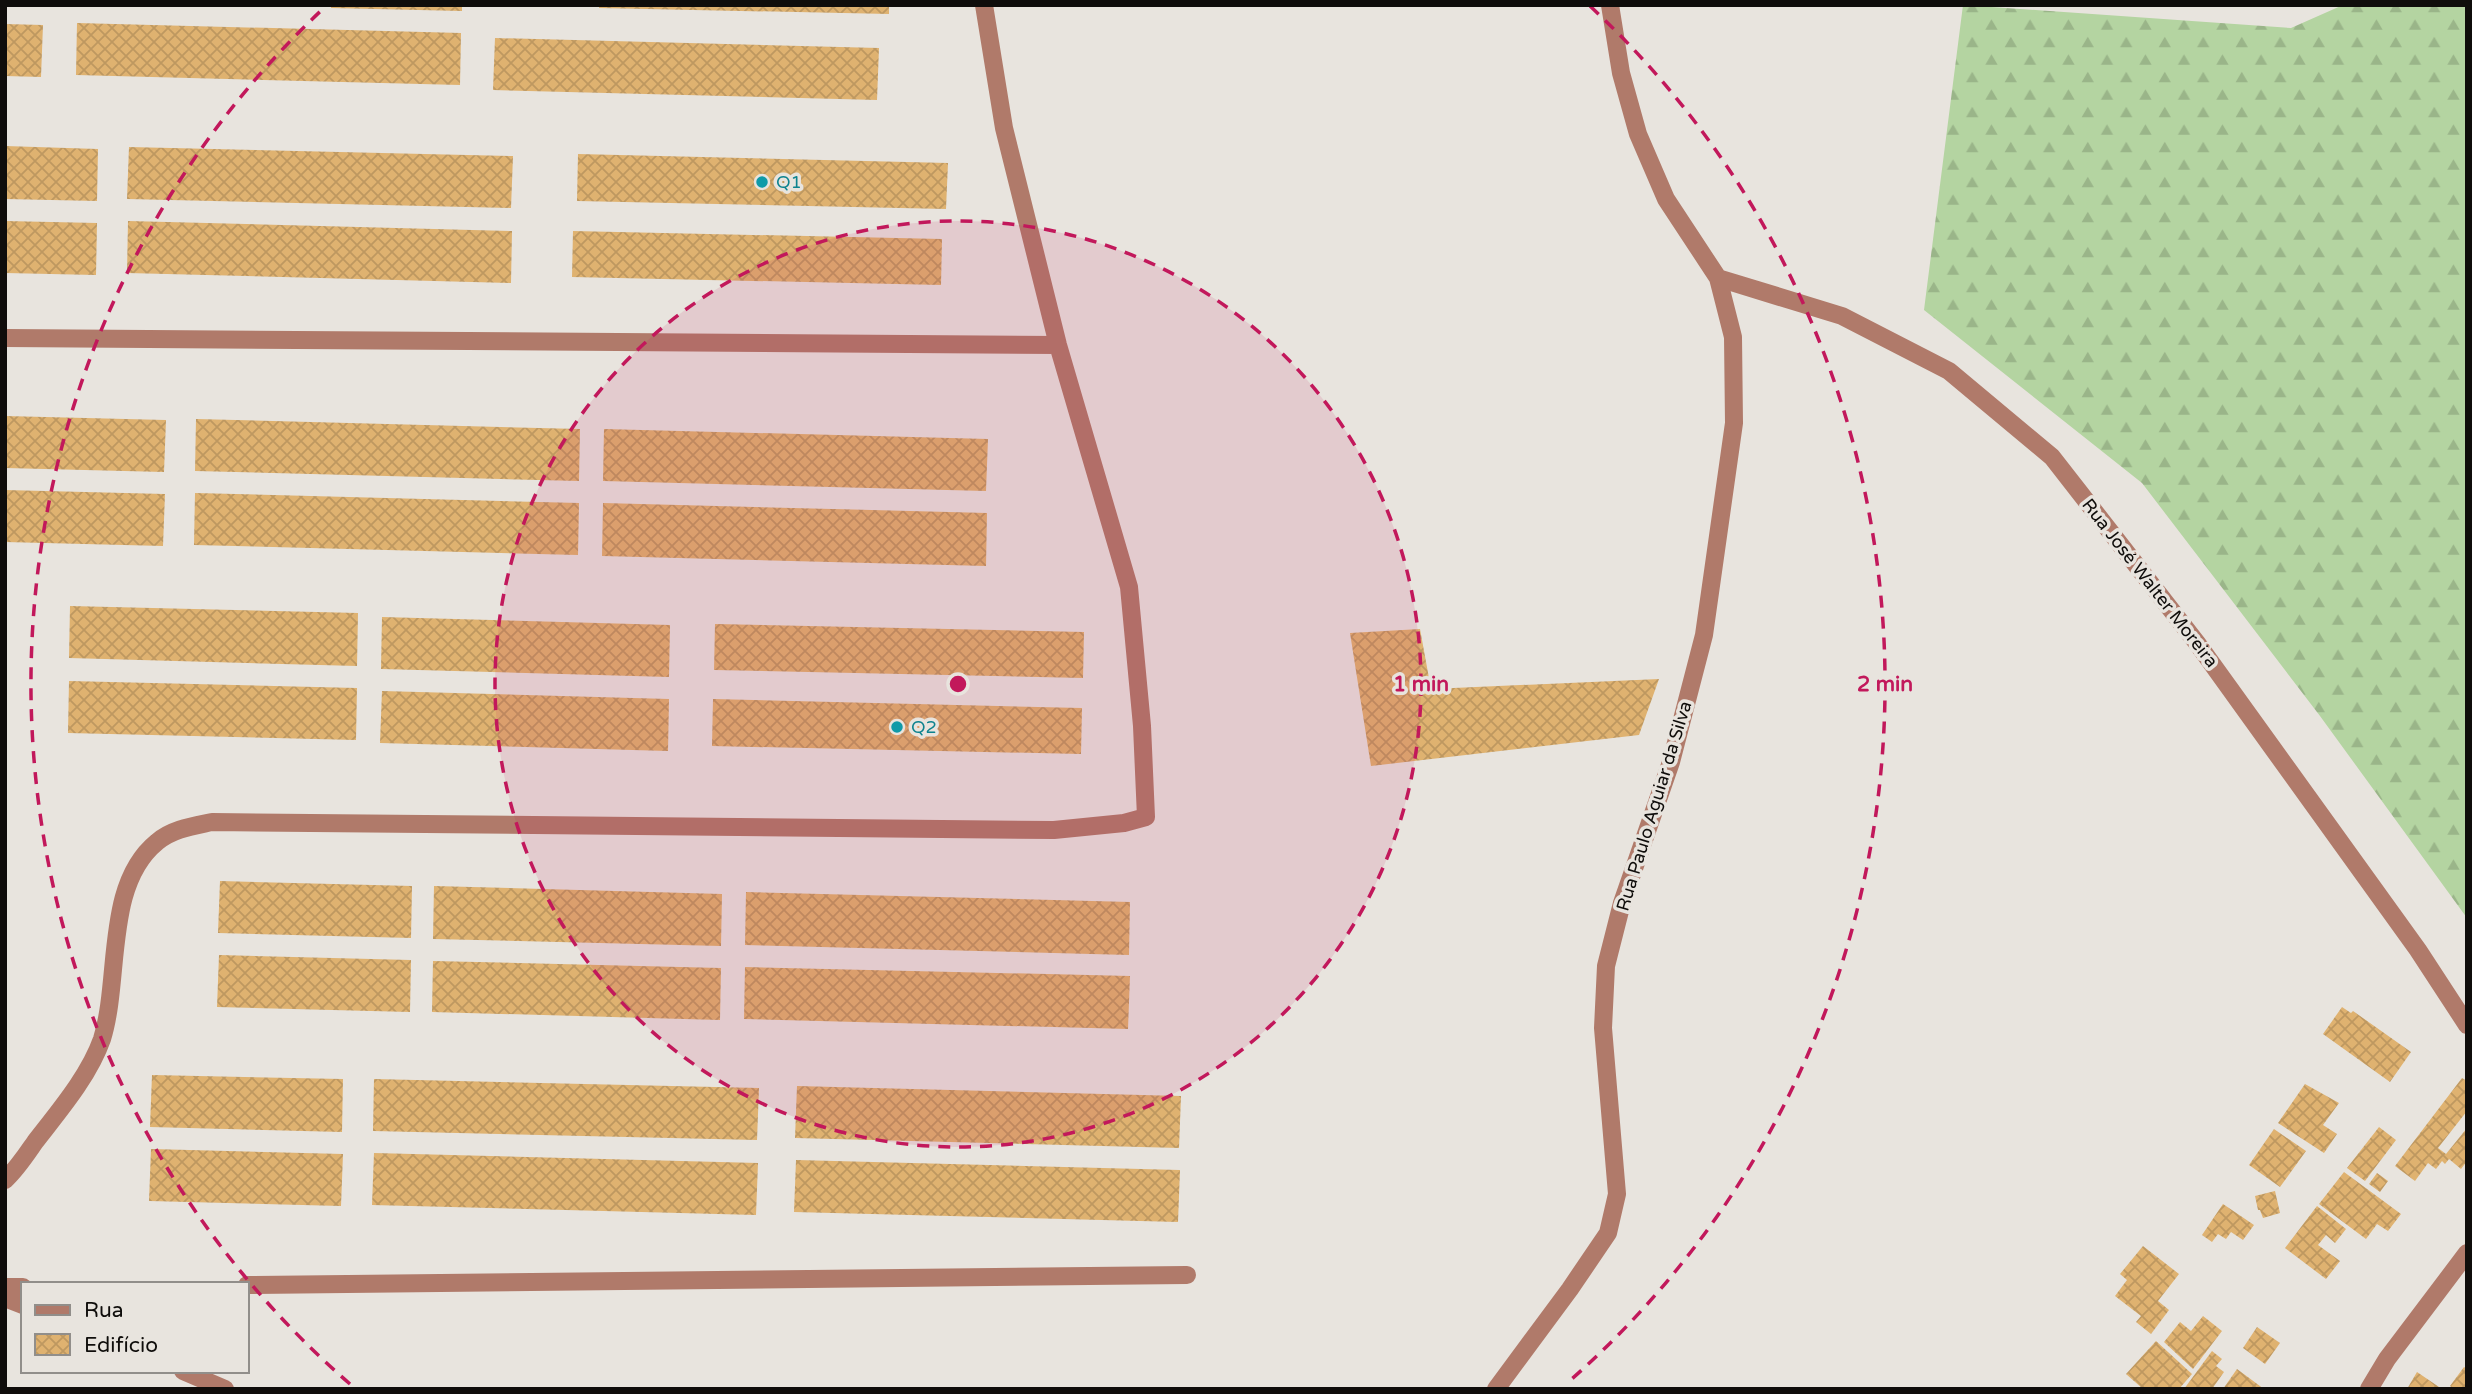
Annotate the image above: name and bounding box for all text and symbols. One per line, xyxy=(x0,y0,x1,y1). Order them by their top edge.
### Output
place label: Q1 xyxy=(776,171,802,193)
marker: Q1 xyxy=(754,174,770,190)
street label: Rua José Walter Moreira xyxy=(2077,494,2223,672)
centre of rings xyxy=(946,672,970,696)
text: 1 min xyxy=(1393,672,1449,697)
text: 2 min xyxy=(1857,672,1913,697)
street label: Rua Paulo Aguiar da Silva xyxy=(1612,698,1696,914)
place label: Q2 xyxy=(911,716,937,738)
marker: Q2 xyxy=(889,719,905,735)
legend xyxy=(21,1282,248,1373)
text: Rua xyxy=(84,1298,124,1323)
text: Edifício xyxy=(84,1333,158,1358)

